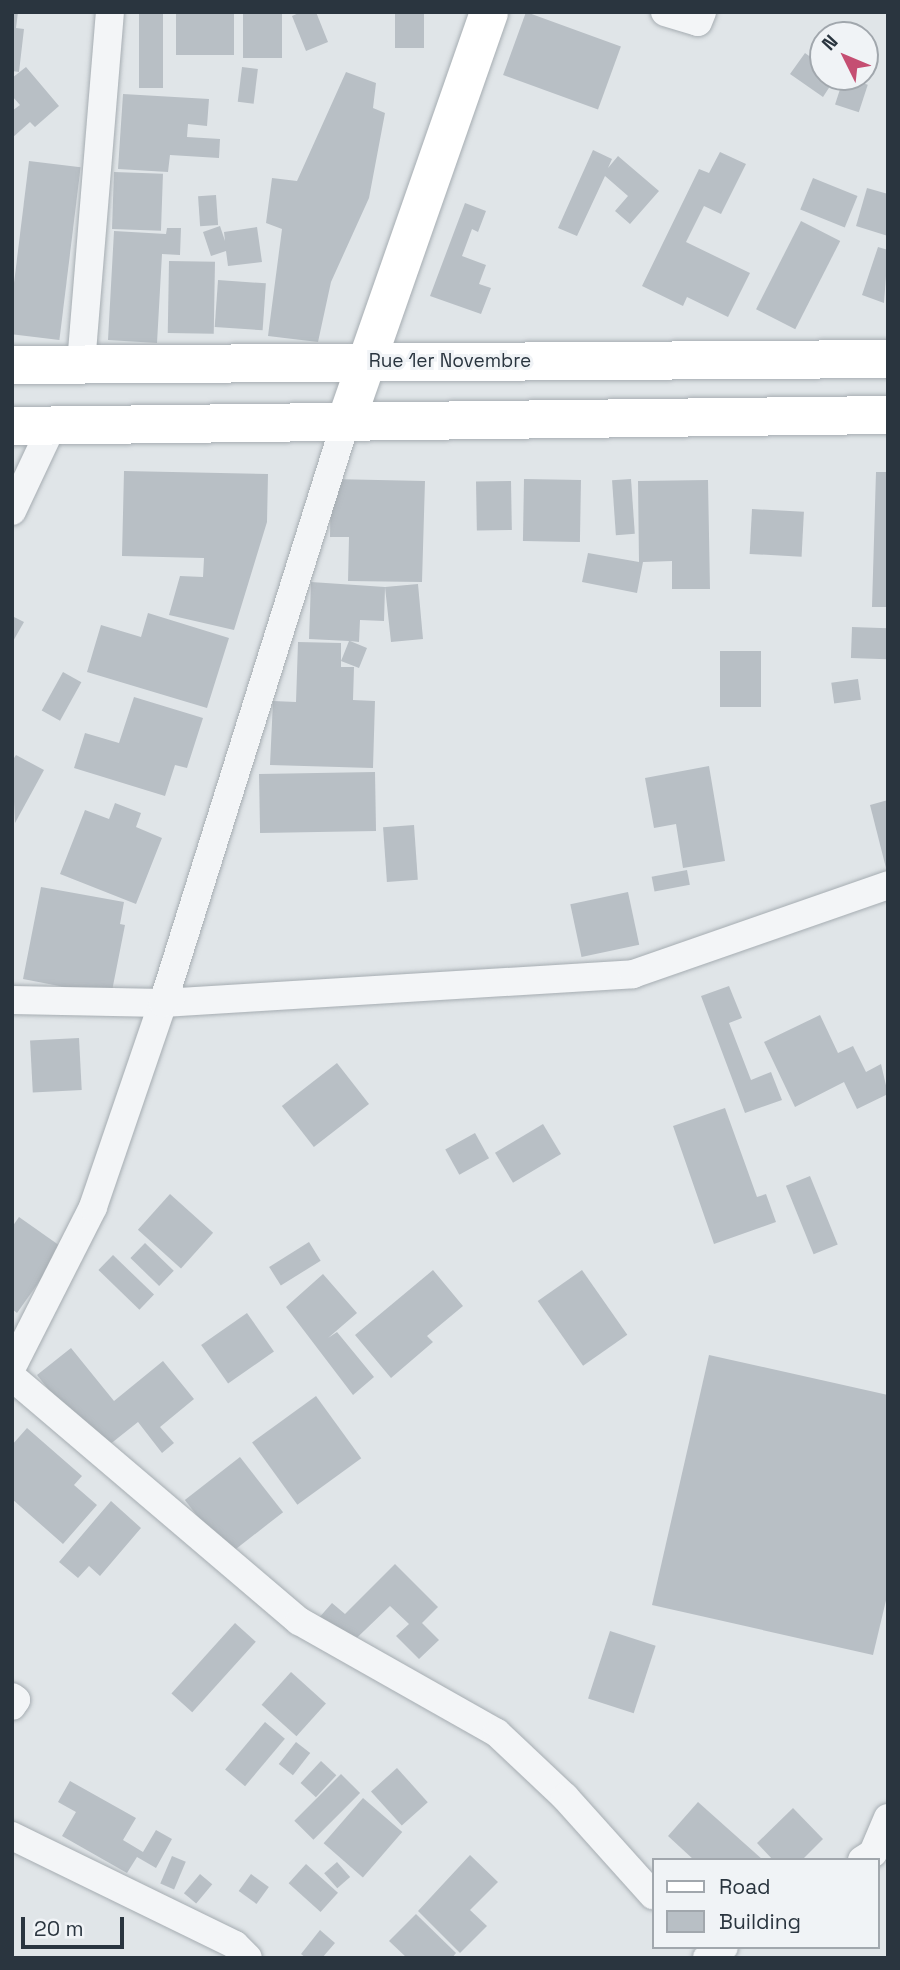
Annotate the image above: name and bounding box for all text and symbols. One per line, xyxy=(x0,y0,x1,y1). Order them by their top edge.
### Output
north arrow xyxy=(809,21,879,91)
text: N xyxy=(816,30,843,56)
street label: Rue 1er Novembre xyxy=(369,350,531,372)
legend xyxy=(652,1858,879,1949)
text: Road xyxy=(719,1873,771,1900)
scale bar xyxy=(24,1904,128,1948)
text: Building xyxy=(719,1908,801,1935)
text: 20 m xyxy=(34,1915,84,1942)

